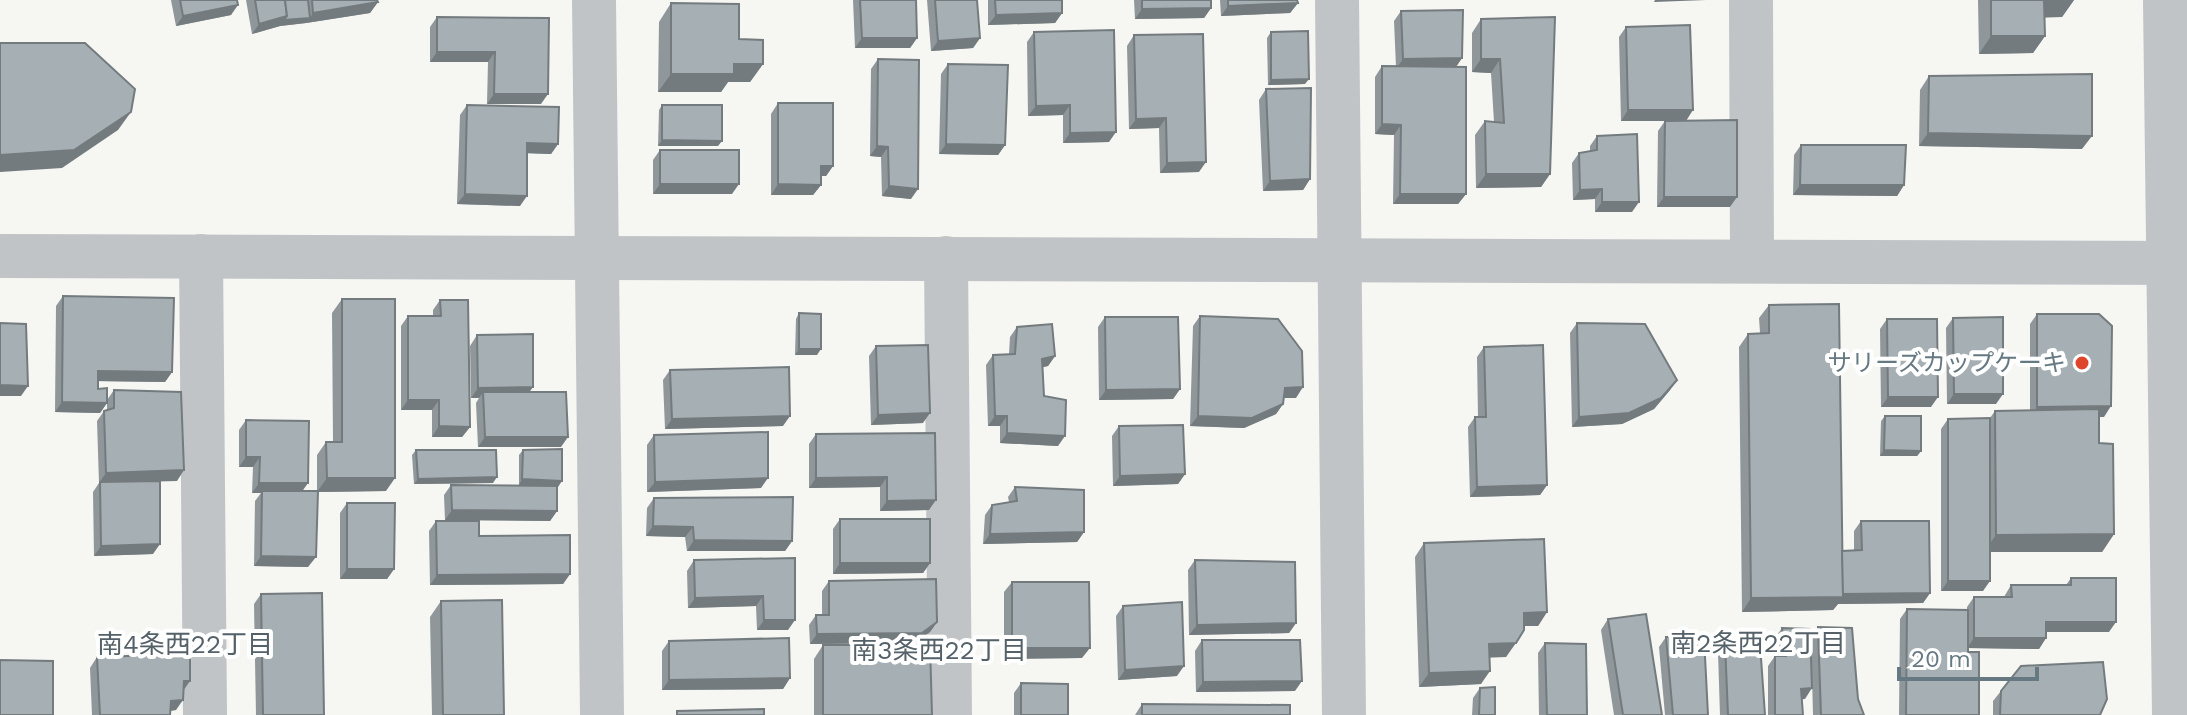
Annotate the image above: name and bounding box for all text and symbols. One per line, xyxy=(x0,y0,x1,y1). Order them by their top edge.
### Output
place label: サリーズカップケーキ xyxy=(1827,349,2066,377)
marker: サリーズカップケーキ xyxy=(2073,354,2091,372)
district label: 南2条西22丁目 xyxy=(1670,628,1846,658)
district label: 南4条西22丁目 xyxy=(97,629,273,659)
scale bar xyxy=(1899,631,2037,681)
district label: 南3条西22丁目 xyxy=(851,635,1027,665)
text: 20 m xyxy=(1911,645,1971,673)

